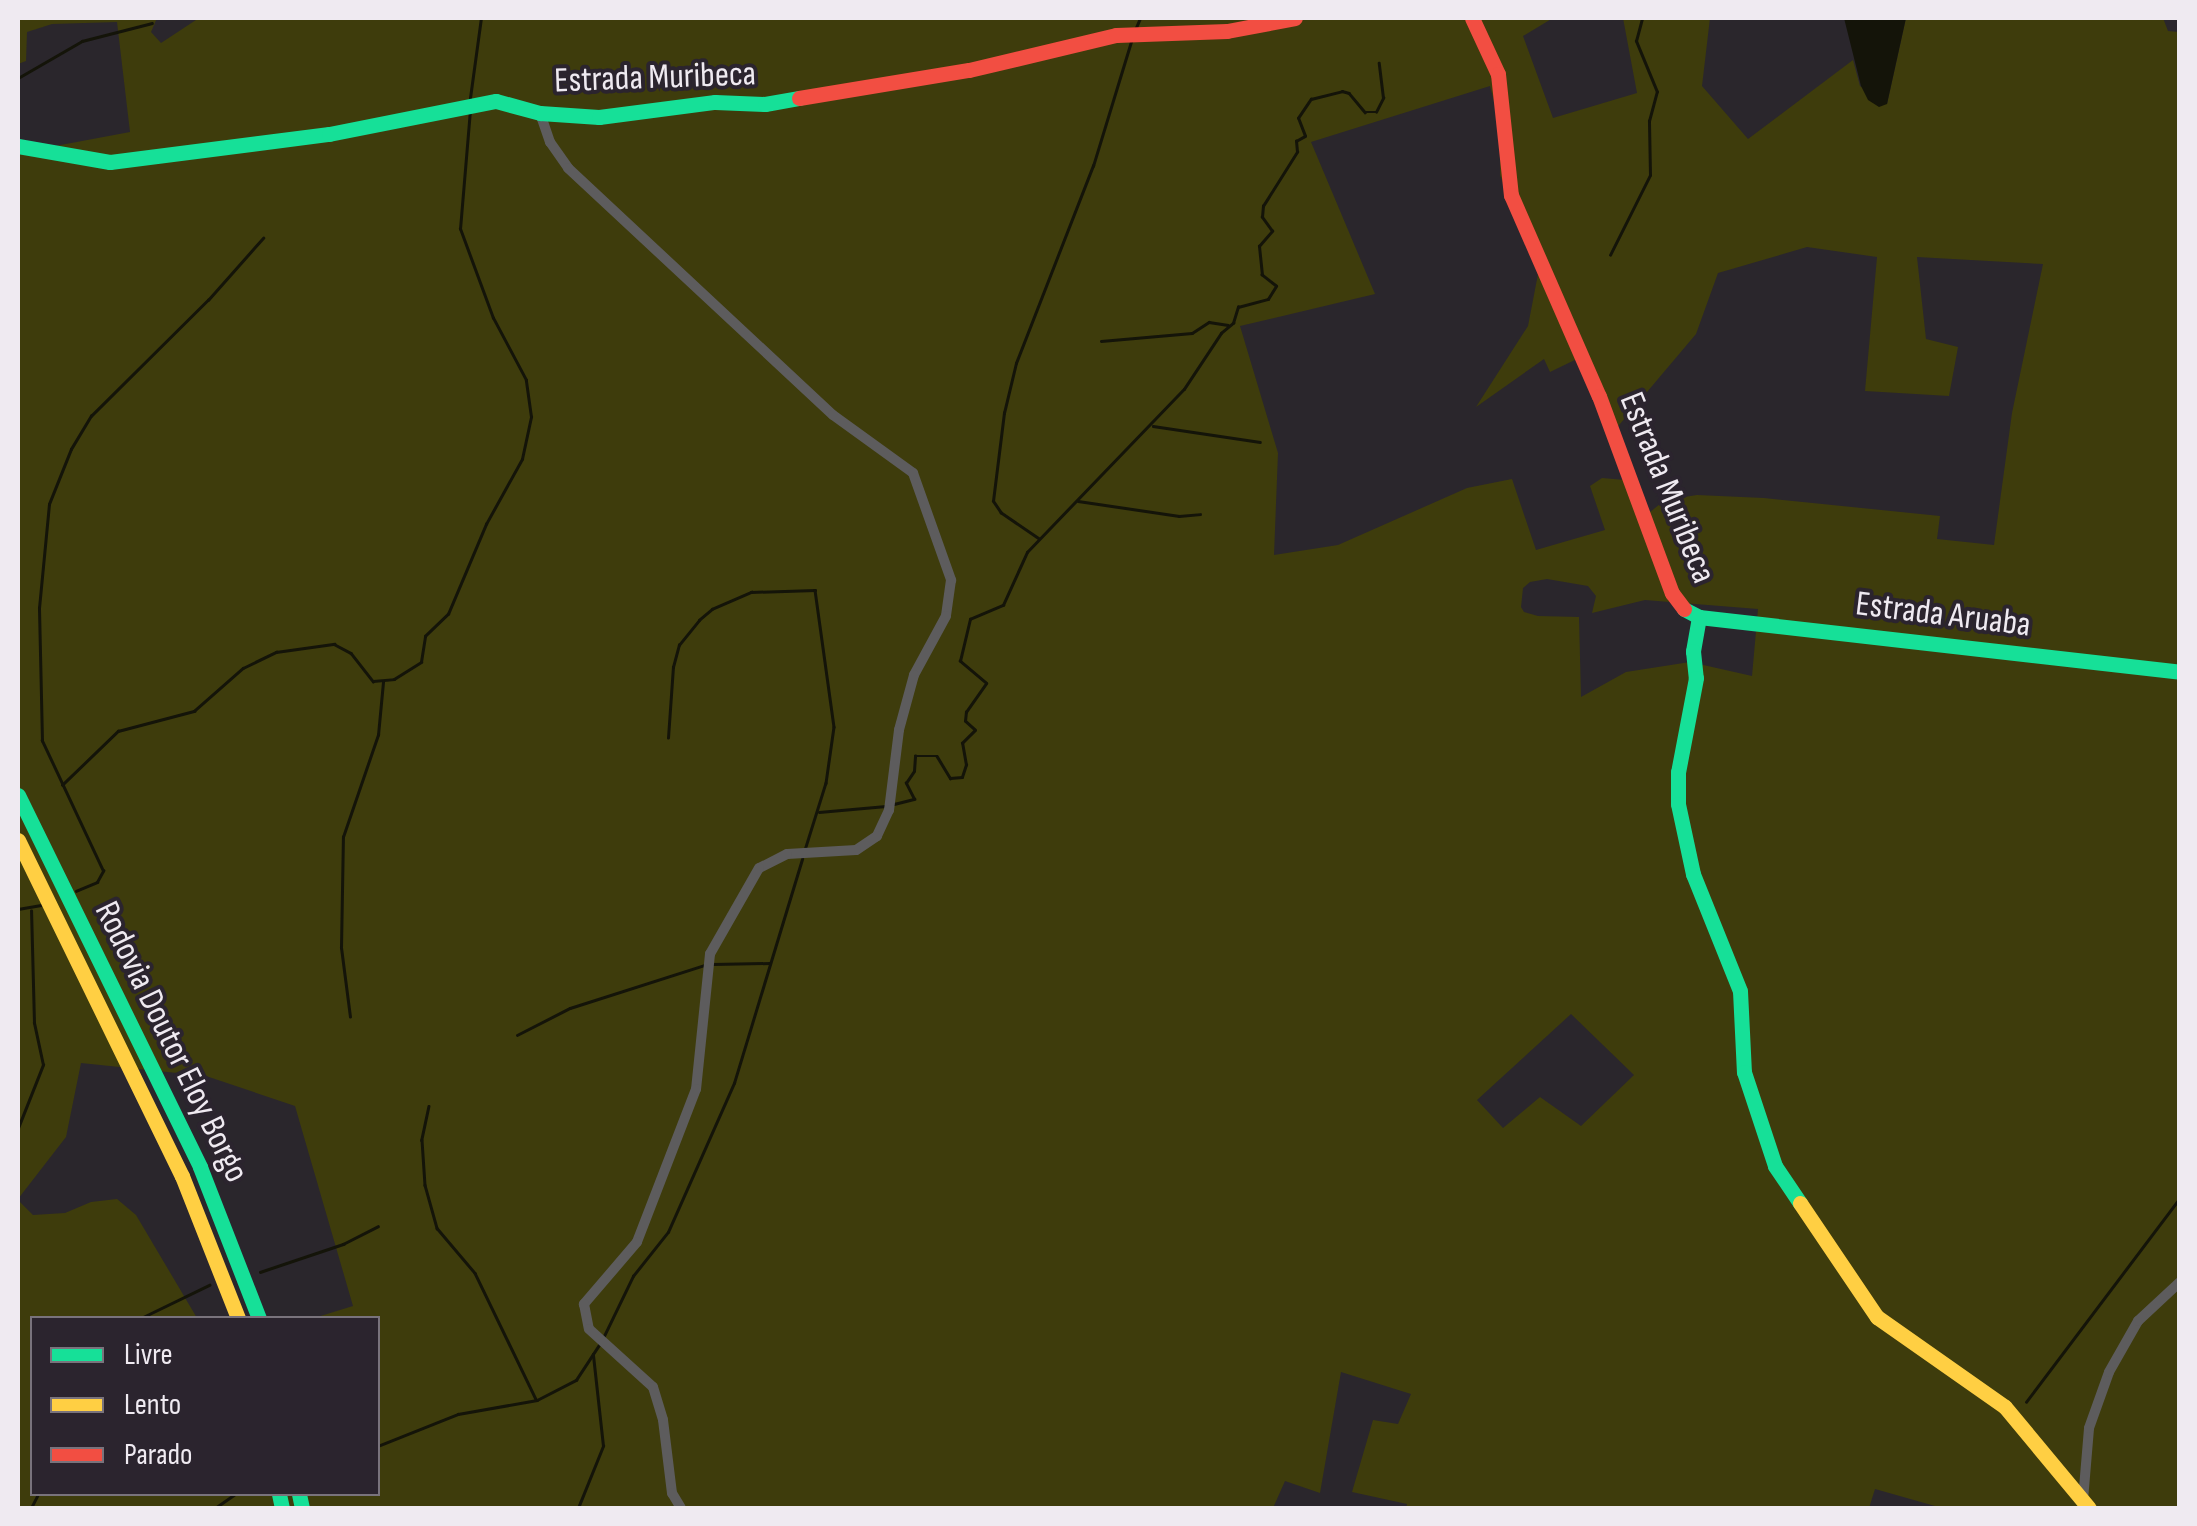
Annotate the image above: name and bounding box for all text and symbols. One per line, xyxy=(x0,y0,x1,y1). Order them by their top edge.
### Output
street label: Estrada Muribeca xyxy=(553,53,757,103)
street label: Estrada Muribeca xyxy=(1610,387,1724,589)
street label: Estrada Aruaba xyxy=(1853,583,2033,647)
street label: Rodovia Doutor Eloy Borgo xyxy=(85,895,257,1189)
legend xyxy=(30,1316,380,1496)
text: Livre xyxy=(124,1337,172,1373)
text: Lento xyxy=(124,1387,181,1423)
text: Parado xyxy=(124,1437,192,1473)

